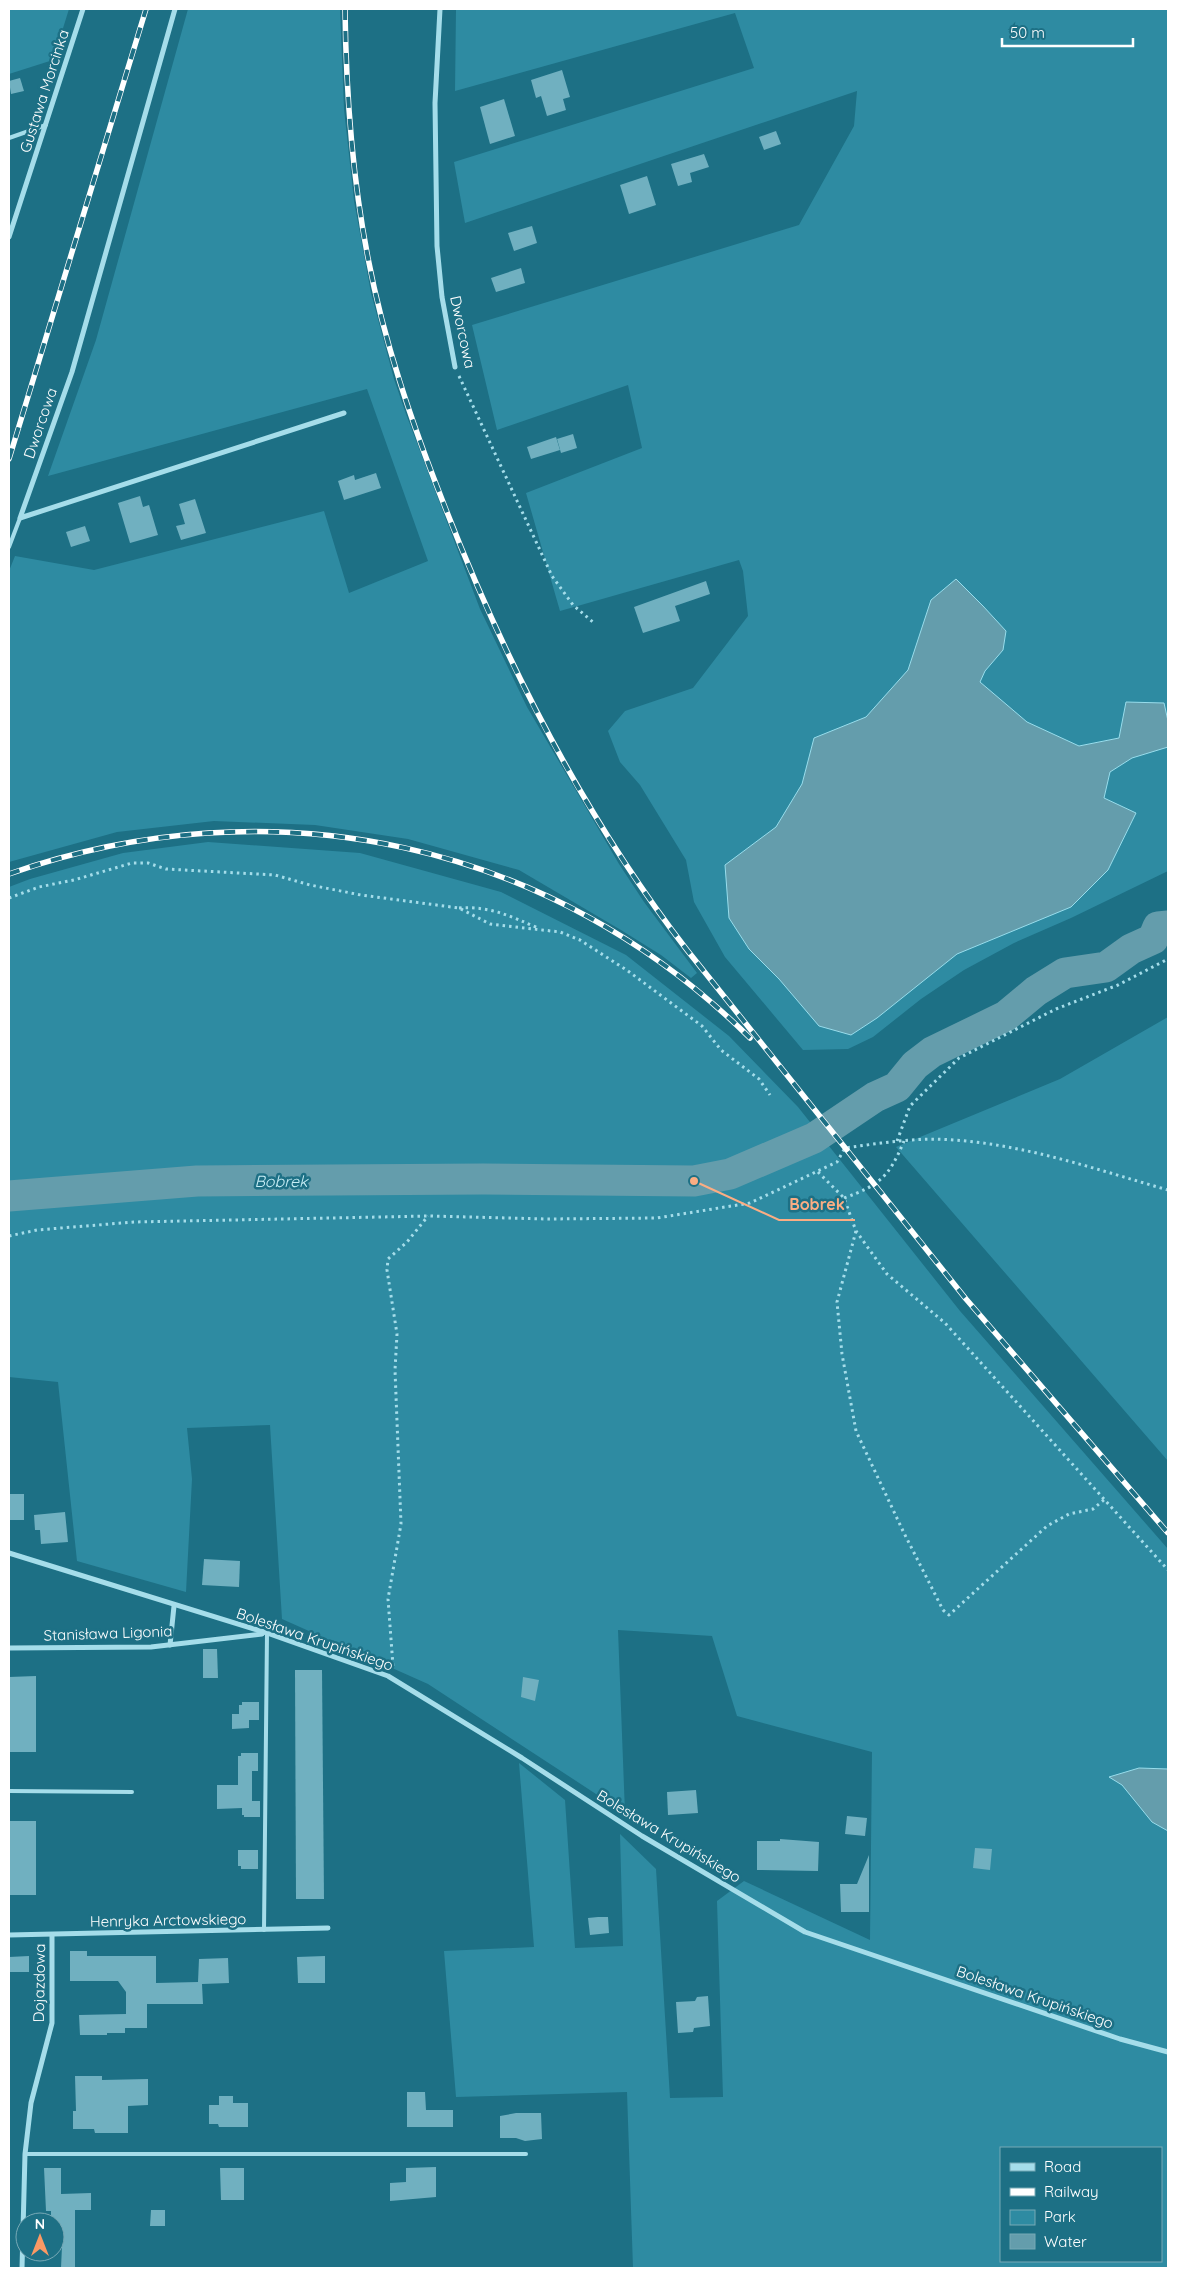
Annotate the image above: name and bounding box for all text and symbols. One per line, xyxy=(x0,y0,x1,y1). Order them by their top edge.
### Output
scale bar xyxy=(1002,15,1133,47)
text: 50 m xyxy=(1010,23,1045,42)
street label: Gustawa Morcinka xyxy=(15,27,73,155)
street label: Dworcowa xyxy=(446,294,480,370)
street label: Dworcowa xyxy=(19,385,61,461)
water label: Bobrek xyxy=(254,1171,309,1191)
callout: Bobrek xyxy=(779,1189,855,1220)
text: Bobrek xyxy=(789,1194,845,1214)
street label: Bolesława Krupińskiego xyxy=(234,1603,396,1675)
street label: Stanisława Ligonia xyxy=(43,1621,173,1645)
street label: Bolesława Krupińskiego xyxy=(594,1785,744,1887)
street label: Henryka Arctowskiego xyxy=(90,1909,246,1931)
street label: Dojazdowa xyxy=(29,1943,49,2023)
street label: Bolesława Krupińskiego xyxy=(954,1961,1116,2033)
legend xyxy=(1000,2147,1162,2262)
text: Road xyxy=(1044,2157,1081,2176)
text: Railway xyxy=(1044,2182,1099,2201)
text: Park xyxy=(1044,2207,1076,2226)
north arrow xyxy=(15,2212,65,2262)
text: N xyxy=(35,2215,45,2233)
text: Water xyxy=(1044,2232,1087,2251)

